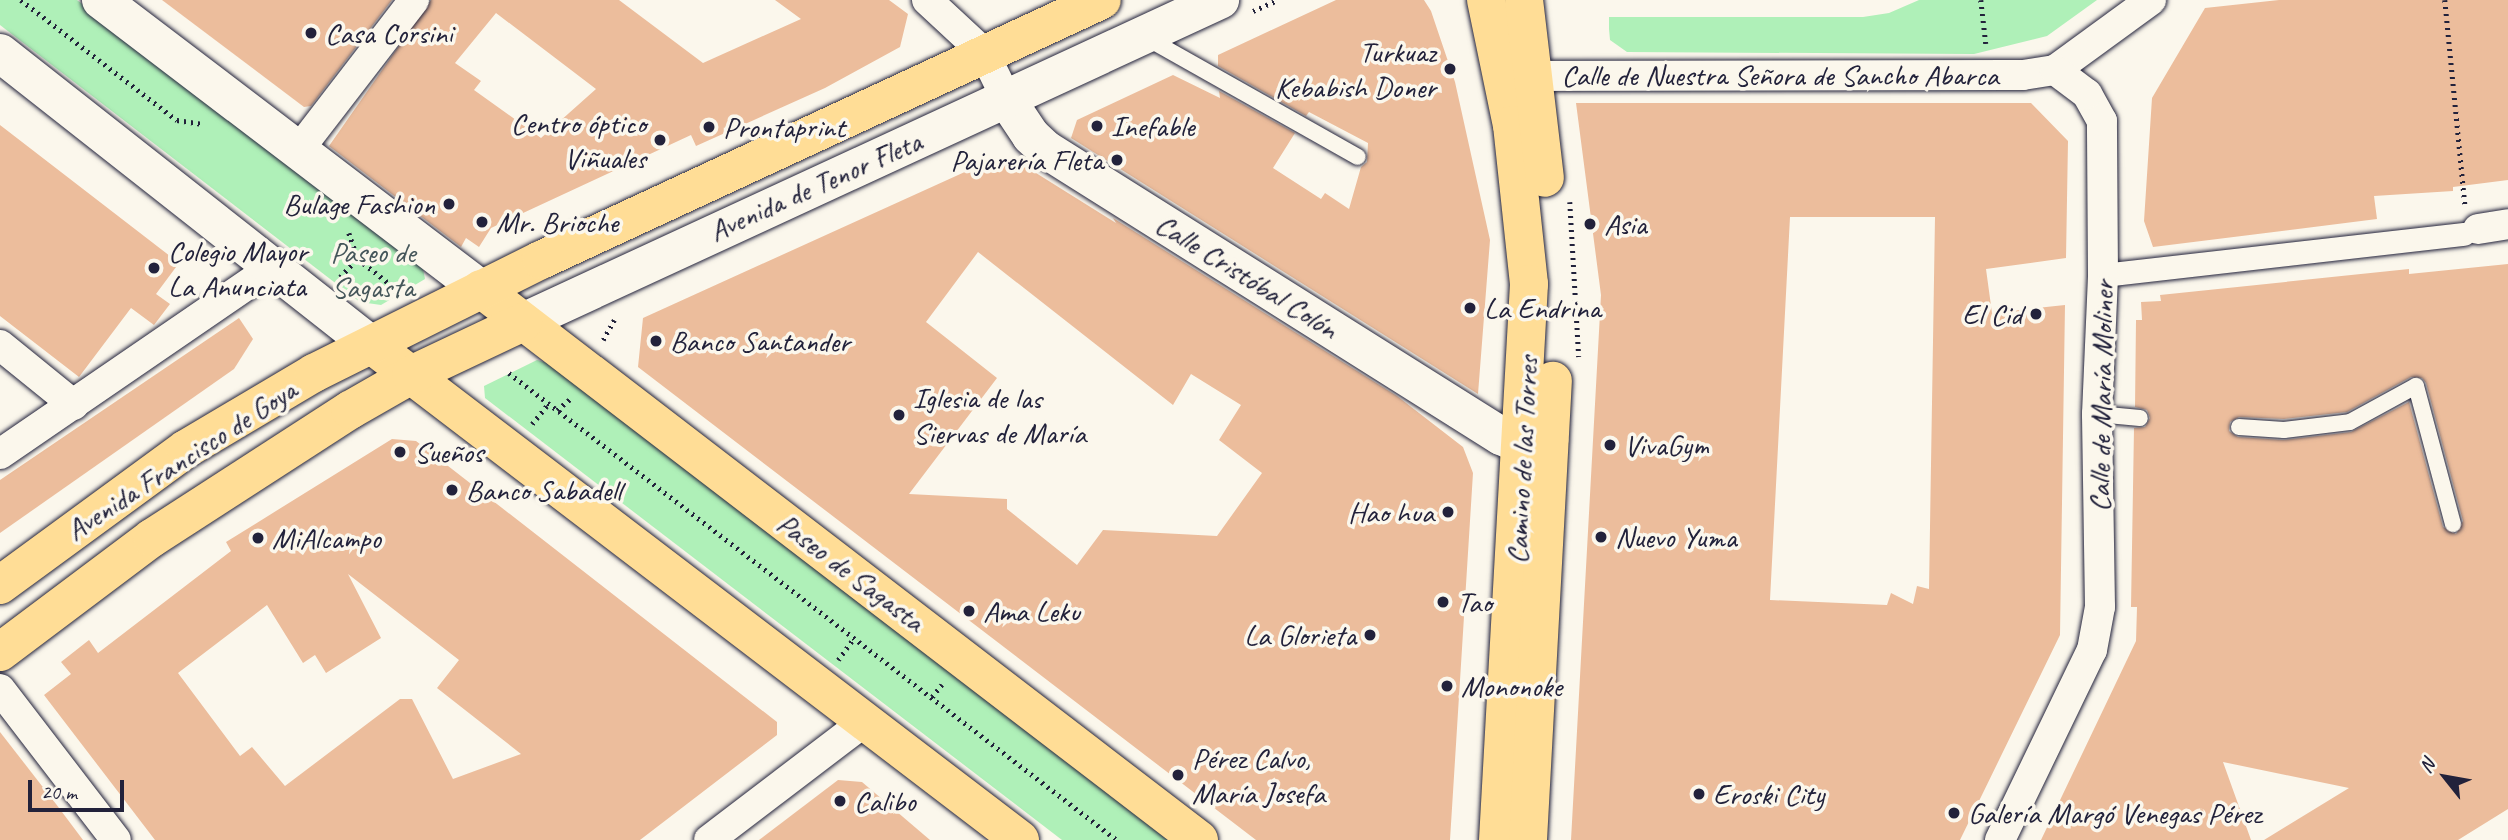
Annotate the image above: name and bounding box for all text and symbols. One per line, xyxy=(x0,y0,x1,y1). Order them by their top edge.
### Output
place label: Casa Corsini xyxy=(325,15,452,51)
marker: Casa Corsini xyxy=(303,25,319,41)
place label: Turkuaz Kebabish Doner xyxy=(1275,34,1436,104)
street label: Calle de Nuestra Señora de Sancho Abarca xyxy=(1561,57,1999,93)
marker: Turkuaz Kebabish Doner xyxy=(1442,61,1458,77)
place label: Centro óptico Viñuales xyxy=(511,105,646,176)
place label: Inefable xyxy=(1111,108,1195,144)
place label: Prontaprint xyxy=(723,109,845,145)
marker: Inefable xyxy=(1089,118,1105,134)
marker: Prontaprint xyxy=(701,119,717,135)
street label: Avenida de Tenor Fleta xyxy=(704,123,926,249)
marker: Centro óptico Viñuales xyxy=(652,132,668,148)
place label: Pajarería Fleta xyxy=(951,142,1103,178)
marker: Pajarería Fleta xyxy=(1109,152,1125,168)
place label: Bulage Fashion xyxy=(284,186,435,222)
marker: Bulage Fashion xyxy=(441,196,457,212)
place label: Mr. Brioche xyxy=(496,204,618,240)
street label: Calle Cristóbal Colón xyxy=(1149,206,1345,346)
place label: Asia xyxy=(1604,206,1647,242)
marker: Mr. Brioche xyxy=(474,214,490,230)
marker: Asia xyxy=(1582,216,1598,232)
place label: Colegio Mayor La Anunciata xyxy=(168,233,307,304)
park label: Paseo de Sagasta xyxy=(330,234,416,304)
marker: Colegio Mayor La Anunciata xyxy=(146,260,162,276)
street label: Calle de María Moliner xyxy=(2081,280,2121,512)
place label: La Endrina xyxy=(1484,290,1600,326)
place label: El Cid xyxy=(1962,296,2022,332)
marker: La Endrina xyxy=(1462,300,1478,316)
marker: El Cid xyxy=(2028,306,2044,322)
place label: Banco Santander xyxy=(670,323,849,359)
marker: Banco Santander xyxy=(648,333,664,349)
street label: Camino de las Torres xyxy=(1499,355,1545,565)
street label: Avenida Francisco de Goya xyxy=(59,372,303,548)
place label: Iglesia de las Siervas de María xyxy=(913,380,1087,450)
marker: Iglesia de las Siervas de María xyxy=(891,407,907,423)
place label: VivaGym xyxy=(1624,427,1709,463)
place label: Sueños xyxy=(414,434,483,470)
marker: VivaGym xyxy=(1602,437,1618,453)
marker: Sueños xyxy=(392,444,408,460)
place label: Banco Sabadell xyxy=(466,472,621,508)
marker: Banco Sabadell xyxy=(444,482,460,498)
place label: Hao hua xyxy=(1349,494,1434,530)
marker: Hao hua xyxy=(1440,504,1456,520)
street label: Paseo de Sagasta xyxy=(770,505,932,639)
place label: Nuevo Yuma xyxy=(1615,519,1735,555)
place label: MiAlcampo xyxy=(272,520,381,556)
marker: Nuevo Yuma xyxy=(1593,529,1609,545)
marker: MiAlcampo xyxy=(250,530,266,546)
place label: Tao xyxy=(1457,584,1492,620)
place label: Ama Leku xyxy=(983,593,1080,629)
marker: Tao xyxy=(1435,594,1451,610)
marker: Ama Leku xyxy=(961,603,977,619)
place label: La Glorieta xyxy=(1243,617,1356,653)
marker: La Glorieta xyxy=(1362,627,1378,643)
place label: Mononoke xyxy=(1461,668,1562,704)
marker: Mononoke xyxy=(1439,678,1455,694)
place label: Pérez Calvo, María Josefa xyxy=(1192,740,1324,810)
north arrow xyxy=(2410,742,2480,812)
text: N xyxy=(2414,755,2440,777)
scale bar xyxy=(32,766,128,810)
marker: Pérez Calvo, María Josefa xyxy=(1170,767,1186,783)
place label: Eroski City xyxy=(1713,776,1824,812)
text: 20 m xyxy=(41,779,77,805)
place label: Calibo xyxy=(854,783,916,819)
marker: Eroski City xyxy=(1691,786,1707,802)
marker: Calibo xyxy=(832,793,848,809)
place label: Galería Margó Venegas Pérez xyxy=(1968,795,2262,831)
marker: Galería Margó Venegas Pérez xyxy=(1946,805,1962,821)

